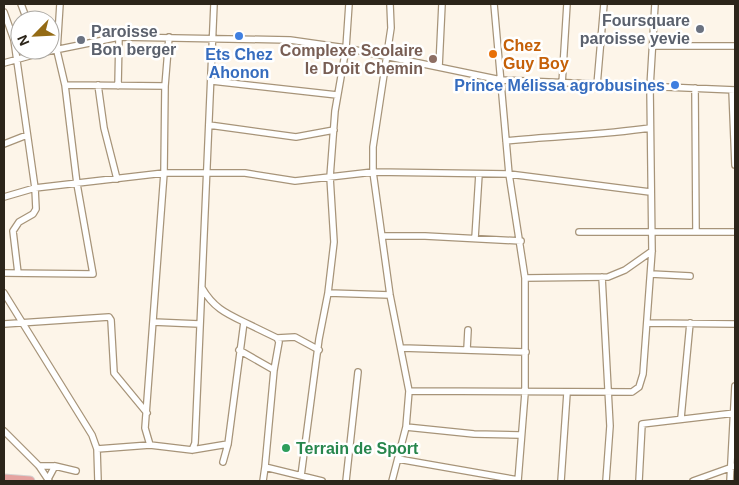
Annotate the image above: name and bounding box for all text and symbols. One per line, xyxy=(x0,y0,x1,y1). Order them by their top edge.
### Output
north arrow xyxy=(10,10,60,60)
place label: Foursquare paroisse yevie xyxy=(580,12,690,47)
place label: Paroisse Bon berger xyxy=(91,23,176,58)
marker: Foursquare paroisse yevie xyxy=(694,23,706,35)
marker: Ets Chez Ahonon xyxy=(233,30,245,42)
text: N xyxy=(14,32,32,48)
marker: Paroisse Bon berger xyxy=(75,34,87,46)
place label: Chez Guy Boy xyxy=(503,37,569,72)
place label: Complexe Scolaire le Droit Chemin xyxy=(280,42,423,77)
place label: Ets Chez Ahonon xyxy=(205,46,273,81)
marker: Chez Guy Boy xyxy=(487,48,499,60)
marker: Complexe Scolaire le Droit Chemin xyxy=(427,53,439,65)
place label: Prince Mélissa agrobusines xyxy=(454,77,665,94)
marker: Prince Mélissa agrobusines xyxy=(669,79,681,91)
place label: Terrain de Sport xyxy=(296,440,419,457)
marker: Terrain de Sport xyxy=(280,442,292,454)

